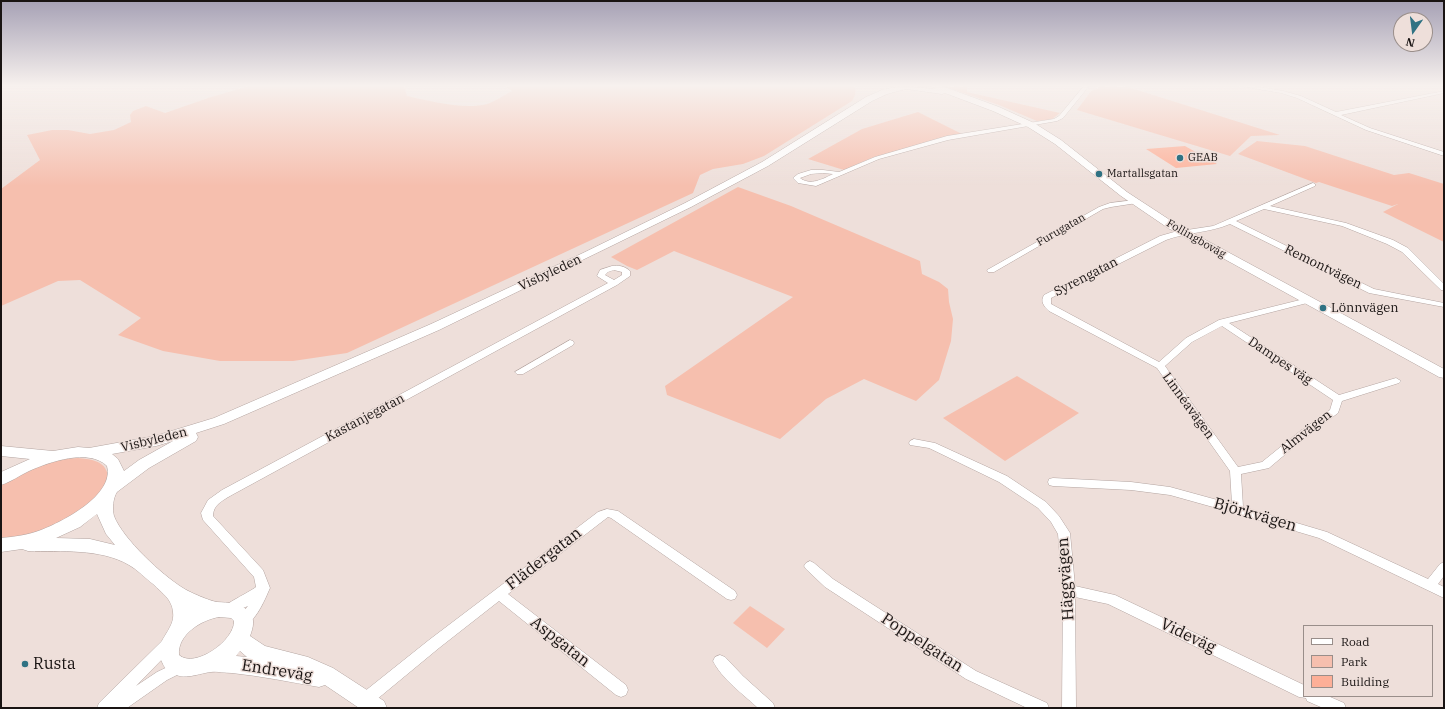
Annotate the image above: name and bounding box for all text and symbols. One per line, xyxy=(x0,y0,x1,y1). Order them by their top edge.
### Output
north arrow xyxy=(1393,12,1433,52)
text: N xyxy=(1404,35,1416,51)
place label: GEAB xyxy=(1188,151,1218,165)
marker: GEAB xyxy=(1175,153,1185,163)
place label: Martallsgatan xyxy=(1107,167,1178,181)
marker: Martallsgatan xyxy=(1094,169,1104,179)
street label: Furugatan xyxy=(1034,211,1088,249)
street label: Follingboväg xyxy=(1164,217,1228,261)
street label: Remontvägen xyxy=(1282,242,1364,292)
street label: Visbyleden xyxy=(516,252,584,294)
street label: Syrengatan xyxy=(1051,254,1121,300)
place label: Lönnvägen xyxy=(1331,300,1399,316)
marker: Lönnvägen xyxy=(1318,303,1328,313)
street label: Dampes väg xyxy=(1245,334,1315,388)
street label: Linnéavägen xyxy=(1159,370,1217,442)
street label: Kastanjegatan xyxy=(323,391,407,445)
street label: Almvägen xyxy=(1277,407,1335,457)
street label: Visbyleden xyxy=(119,424,189,456)
street label: Björkvägen xyxy=(1211,494,1299,536)
street label: Flädergatan xyxy=(502,523,586,595)
street label: Häggvägen xyxy=(1054,537,1078,621)
street label: Poppelgatan xyxy=(877,609,967,677)
street label: Aspgatan xyxy=(526,613,594,671)
street label: Videväg xyxy=(1157,614,1219,658)
legend xyxy=(1303,625,1433,697)
text: Road xyxy=(1341,634,1370,649)
place label: Rusta xyxy=(33,654,76,674)
text: Park xyxy=(1341,654,1367,669)
street label: Endreväg xyxy=(240,656,314,686)
marker: Rusta xyxy=(20,659,30,669)
text: Building xyxy=(1341,674,1389,689)

